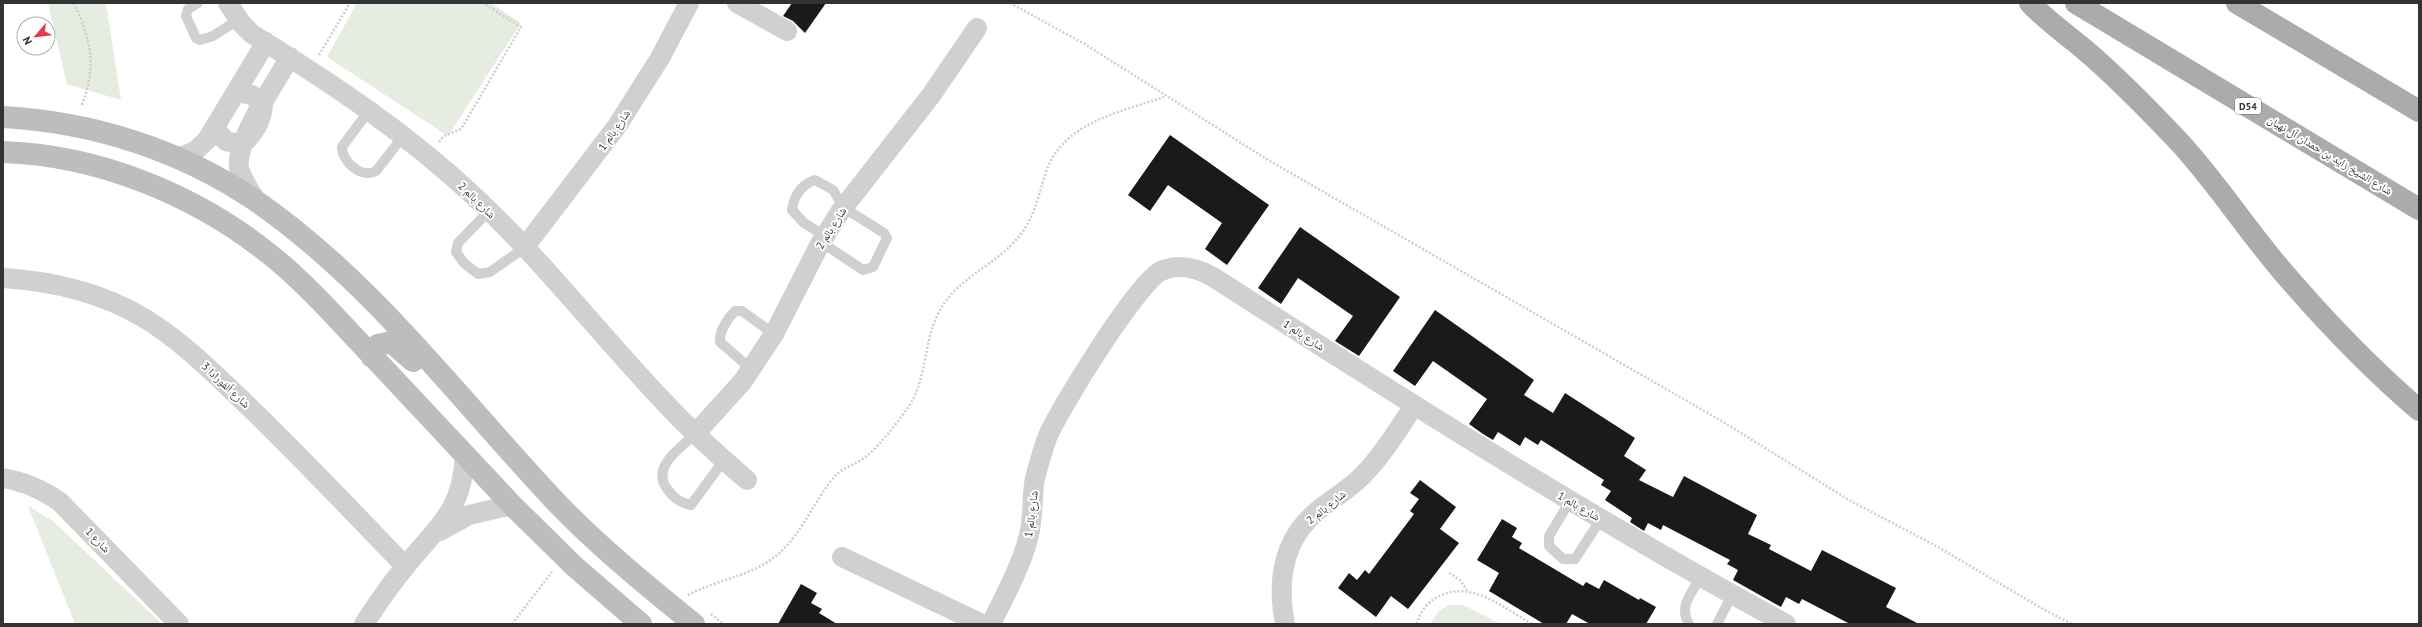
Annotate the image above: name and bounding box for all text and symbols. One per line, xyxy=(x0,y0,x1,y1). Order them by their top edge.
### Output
north arrow xyxy=(16,16,56,56)
text: N xyxy=(19,34,35,47)
road number: D54 xyxy=(2235,98,2261,114)
street label: شارع بالم 1 xyxy=(595,107,634,154)
street label: شارع الشيخ زايد بن حمدان آل نهيان xyxy=(2265,112,2395,198)
street label: شارع بالم 2 xyxy=(455,179,499,222)
street label: شارع بالم 2 xyxy=(813,204,850,252)
street label: شارع بالم 1 xyxy=(1280,316,1327,354)
street label: شارع ألفورادا 3 xyxy=(199,359,253,411)
street label: شارع بالم 2 xyxy=(1303,487,1349,528)
street label: شارع بالم 1 xyxy=(1555,488,1603,525)
street label: شارع بالم 1 xyxy=(1021,490,1042,538)
street label: شارع 1 xyxy=(83,524,113,556)

